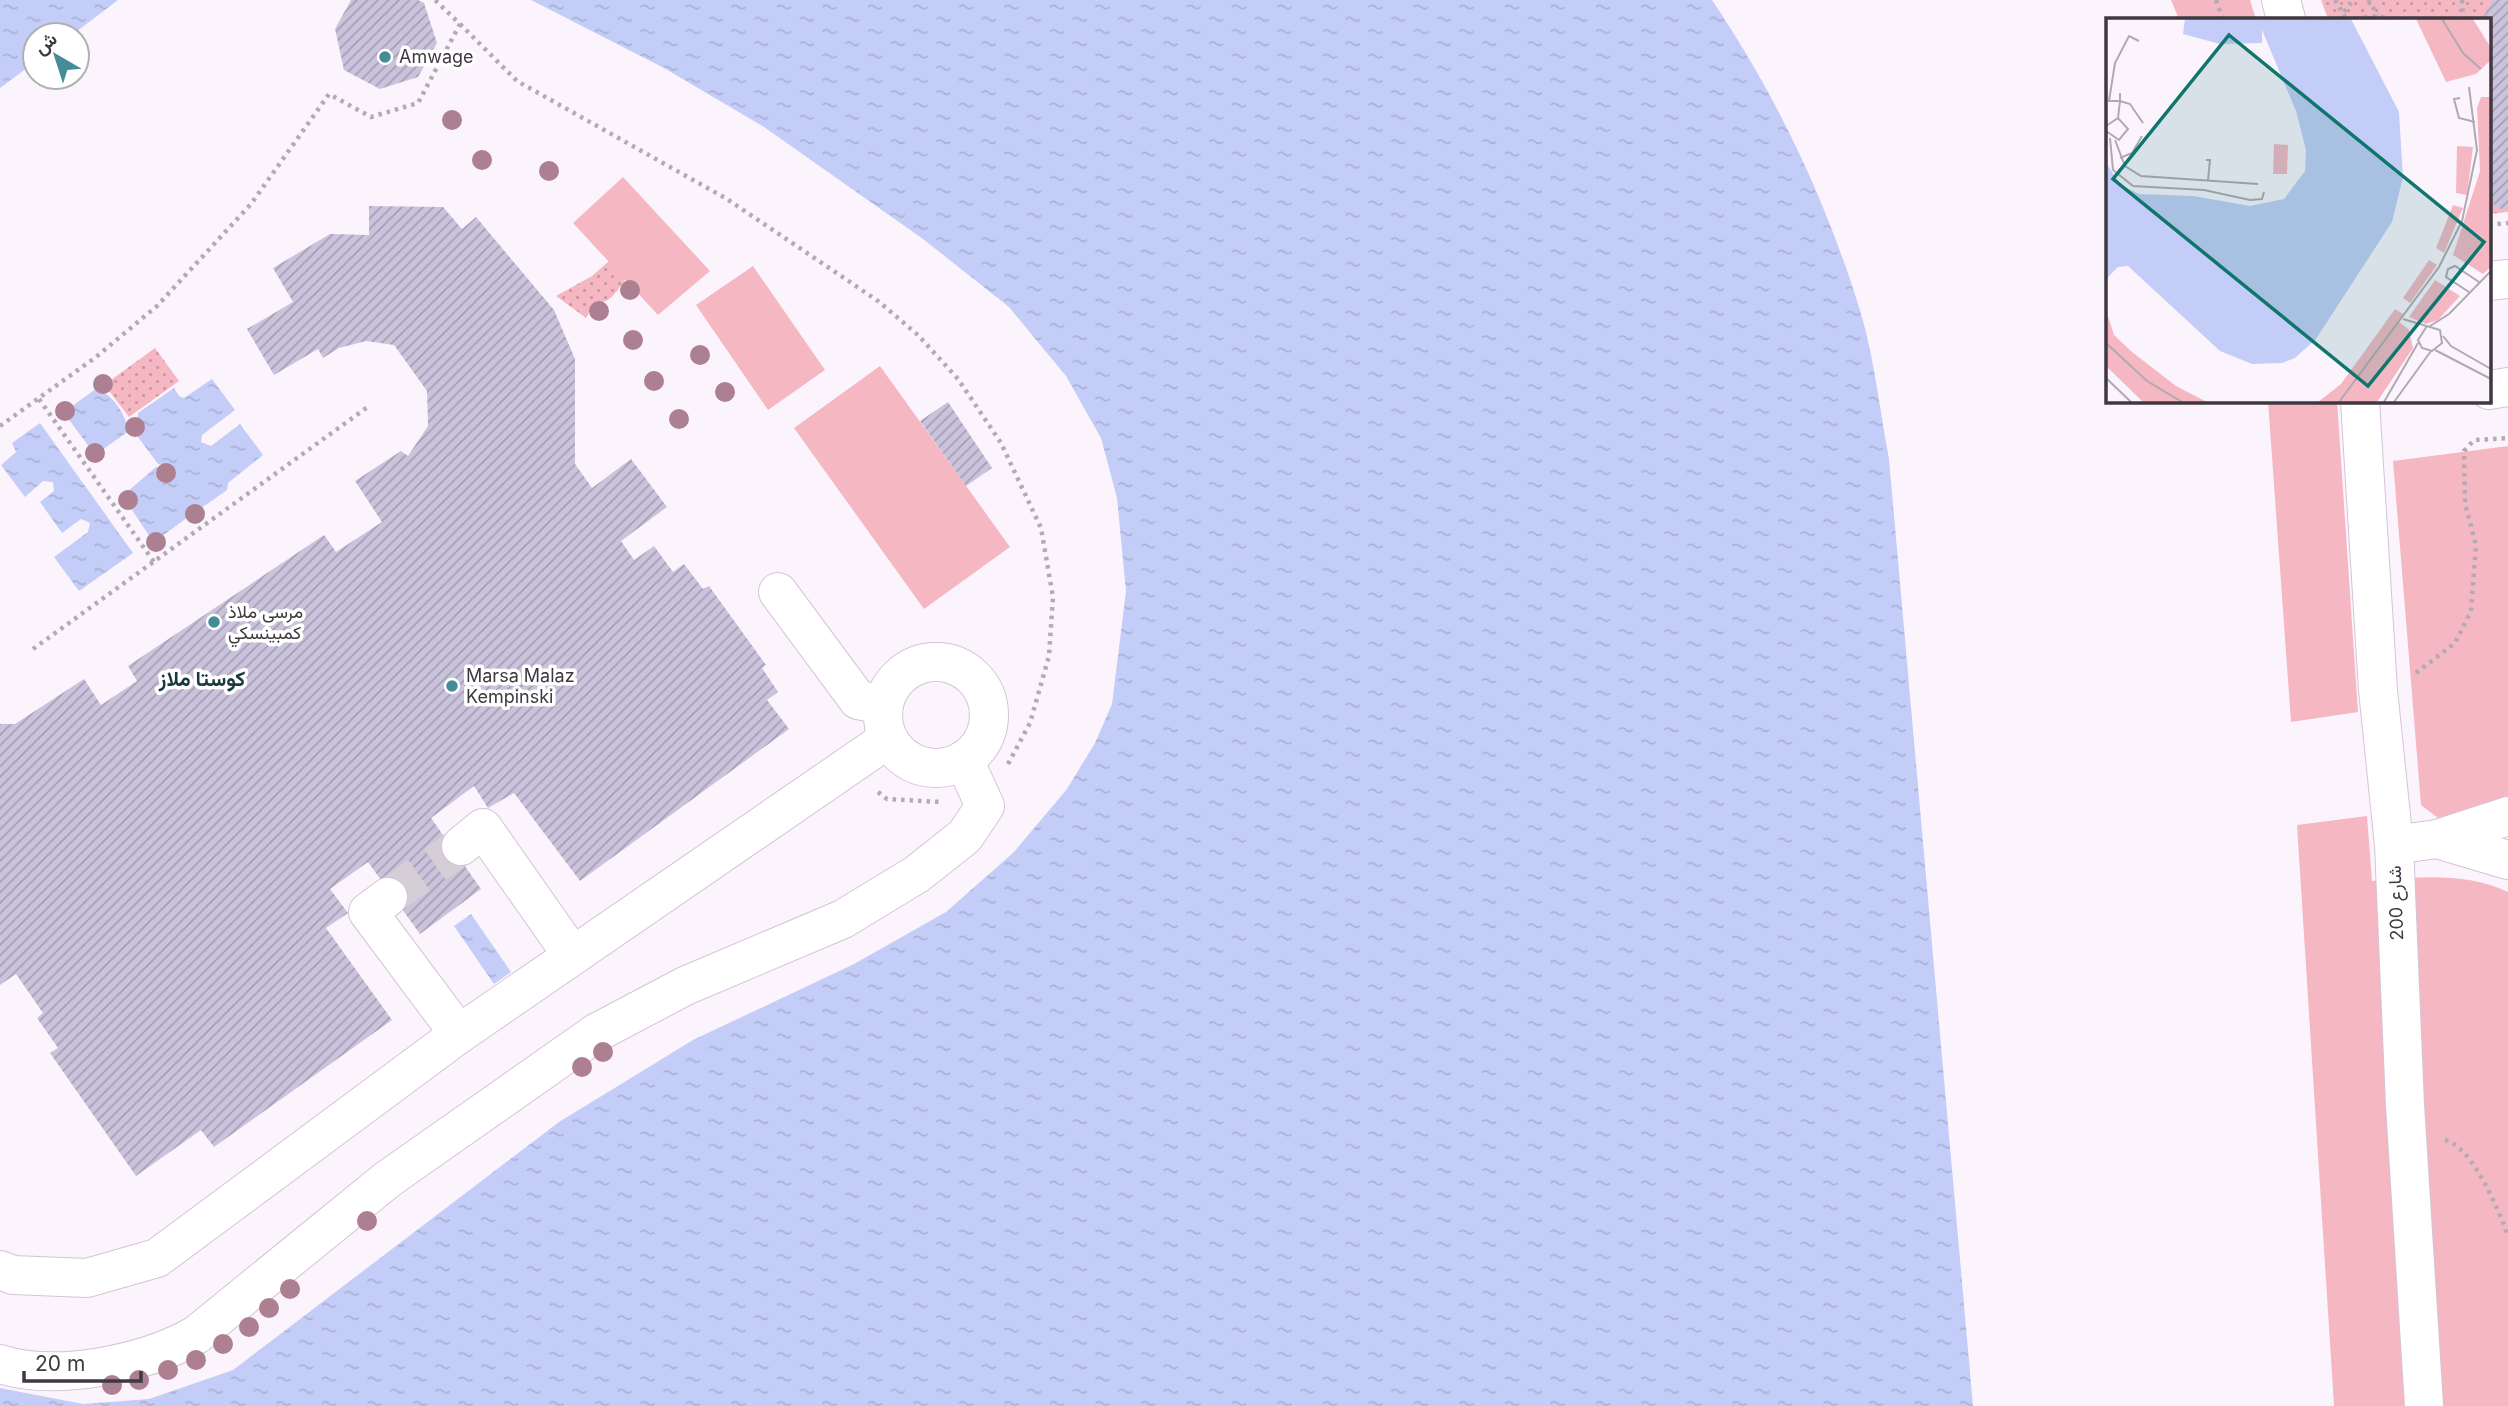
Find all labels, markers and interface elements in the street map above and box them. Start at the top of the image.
inset map [2106,18,2490,402]
north arrow [21,21,91,91]
text: ش [30,27,62,59]
place label: Amwage [399,46,474,67]
marker: Amwage [377,49,393,65]
place label: مرسى ملاذ كمبينسكي [228,601,303,648]
marker: مرسى ملاذ كمبينسكي [206,614,222,630]
place label: Marsa Malaz Kempinski [466,665,575,707]
district label: كوستا ملاز [158,666,245,692]
marker: Marsa Malaz Kempinski [444,678,460,694]
street label: شارع 200 [2384,865,2409,941]
scale bar [24,1340,142,1384]
text: 20 m [35,1351,85,1376]

